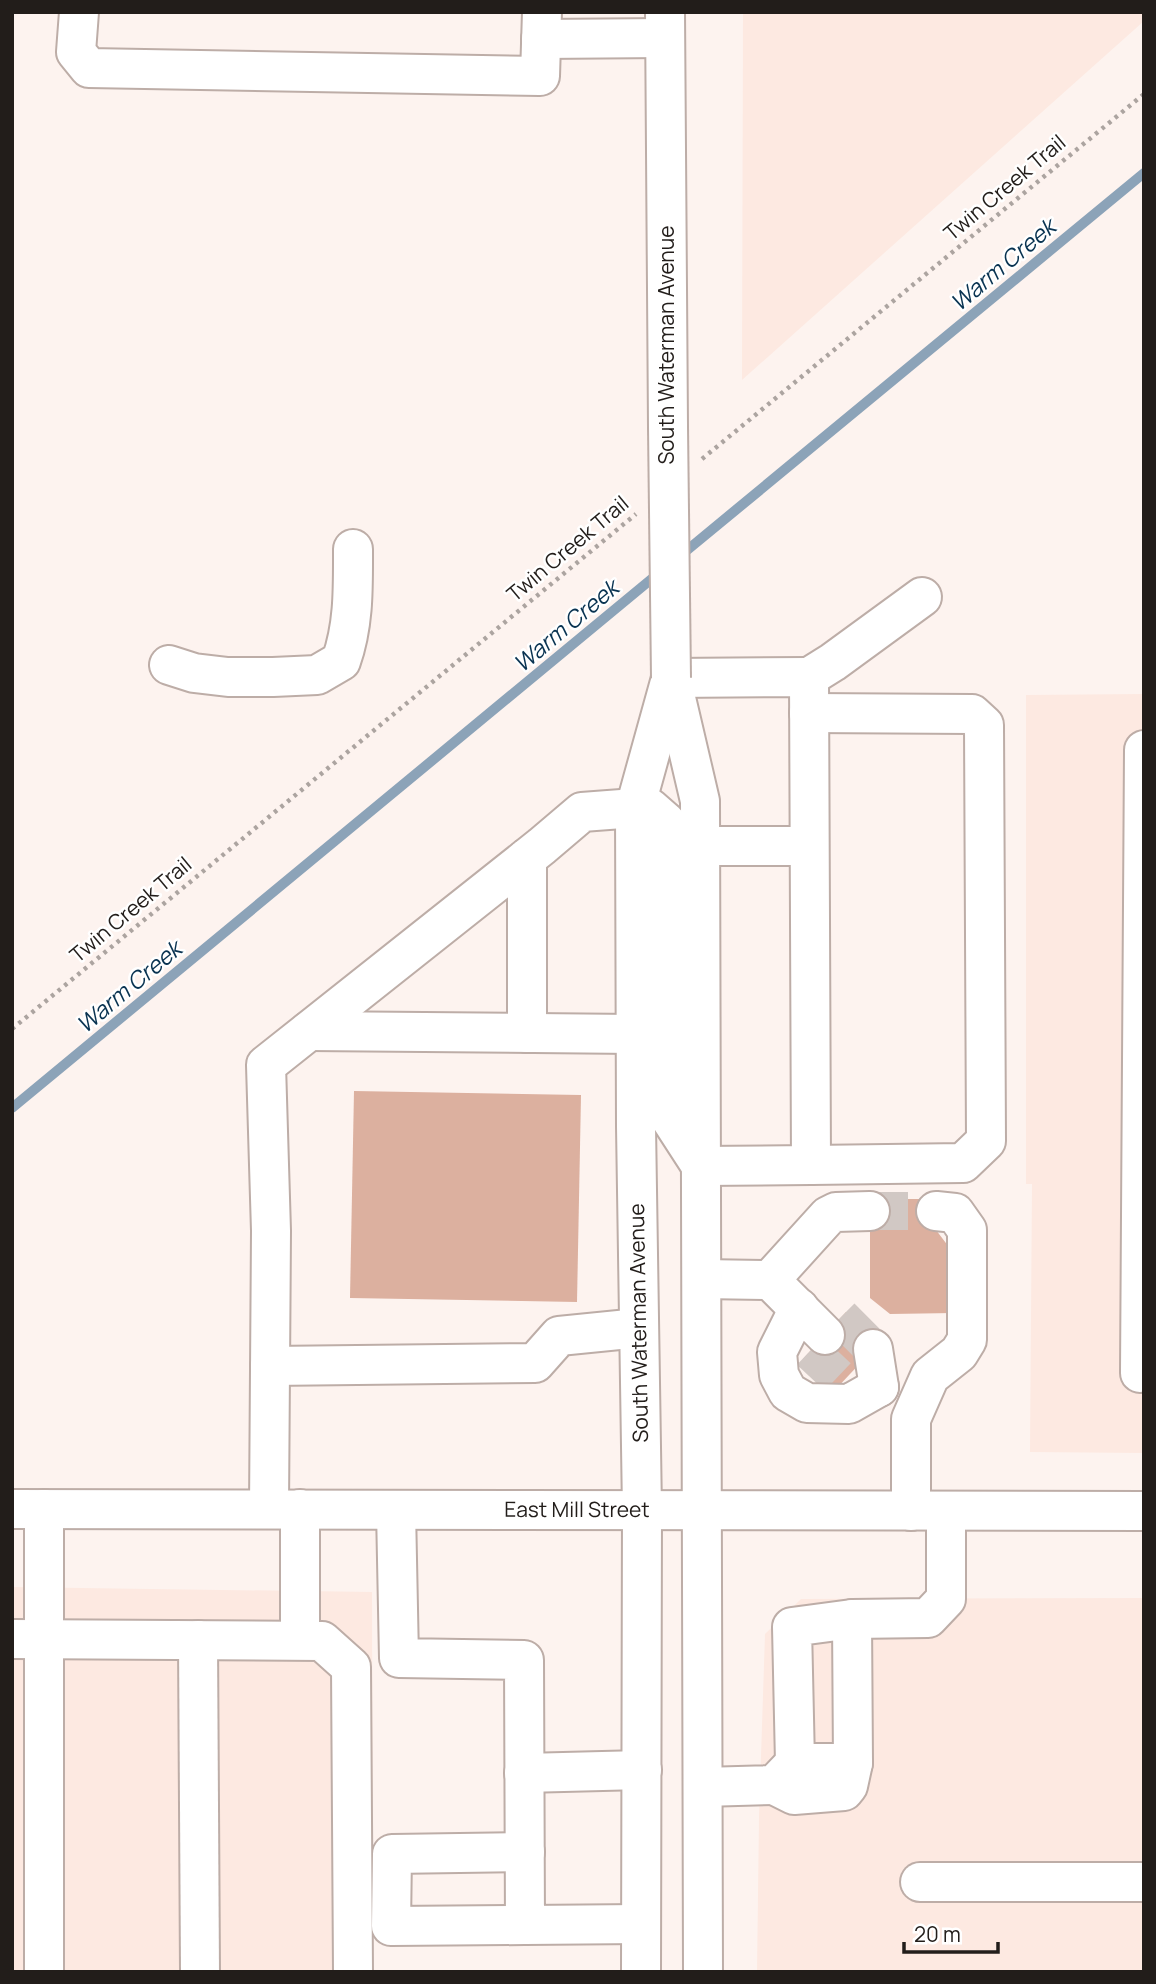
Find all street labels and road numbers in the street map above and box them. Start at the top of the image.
street label: Twin Creek Trail [938,128,1071,246]
street label: South Waterman Avenue [652,225,680,465]
street label: Twin Creek Trail [501,489,634,607]
street label: Twin Creek Trail [64,850,197,968]
street label: South Waterman Avenue [622,1203,654,1443]
street label: East Mill Street [504,1495,650,1523]

